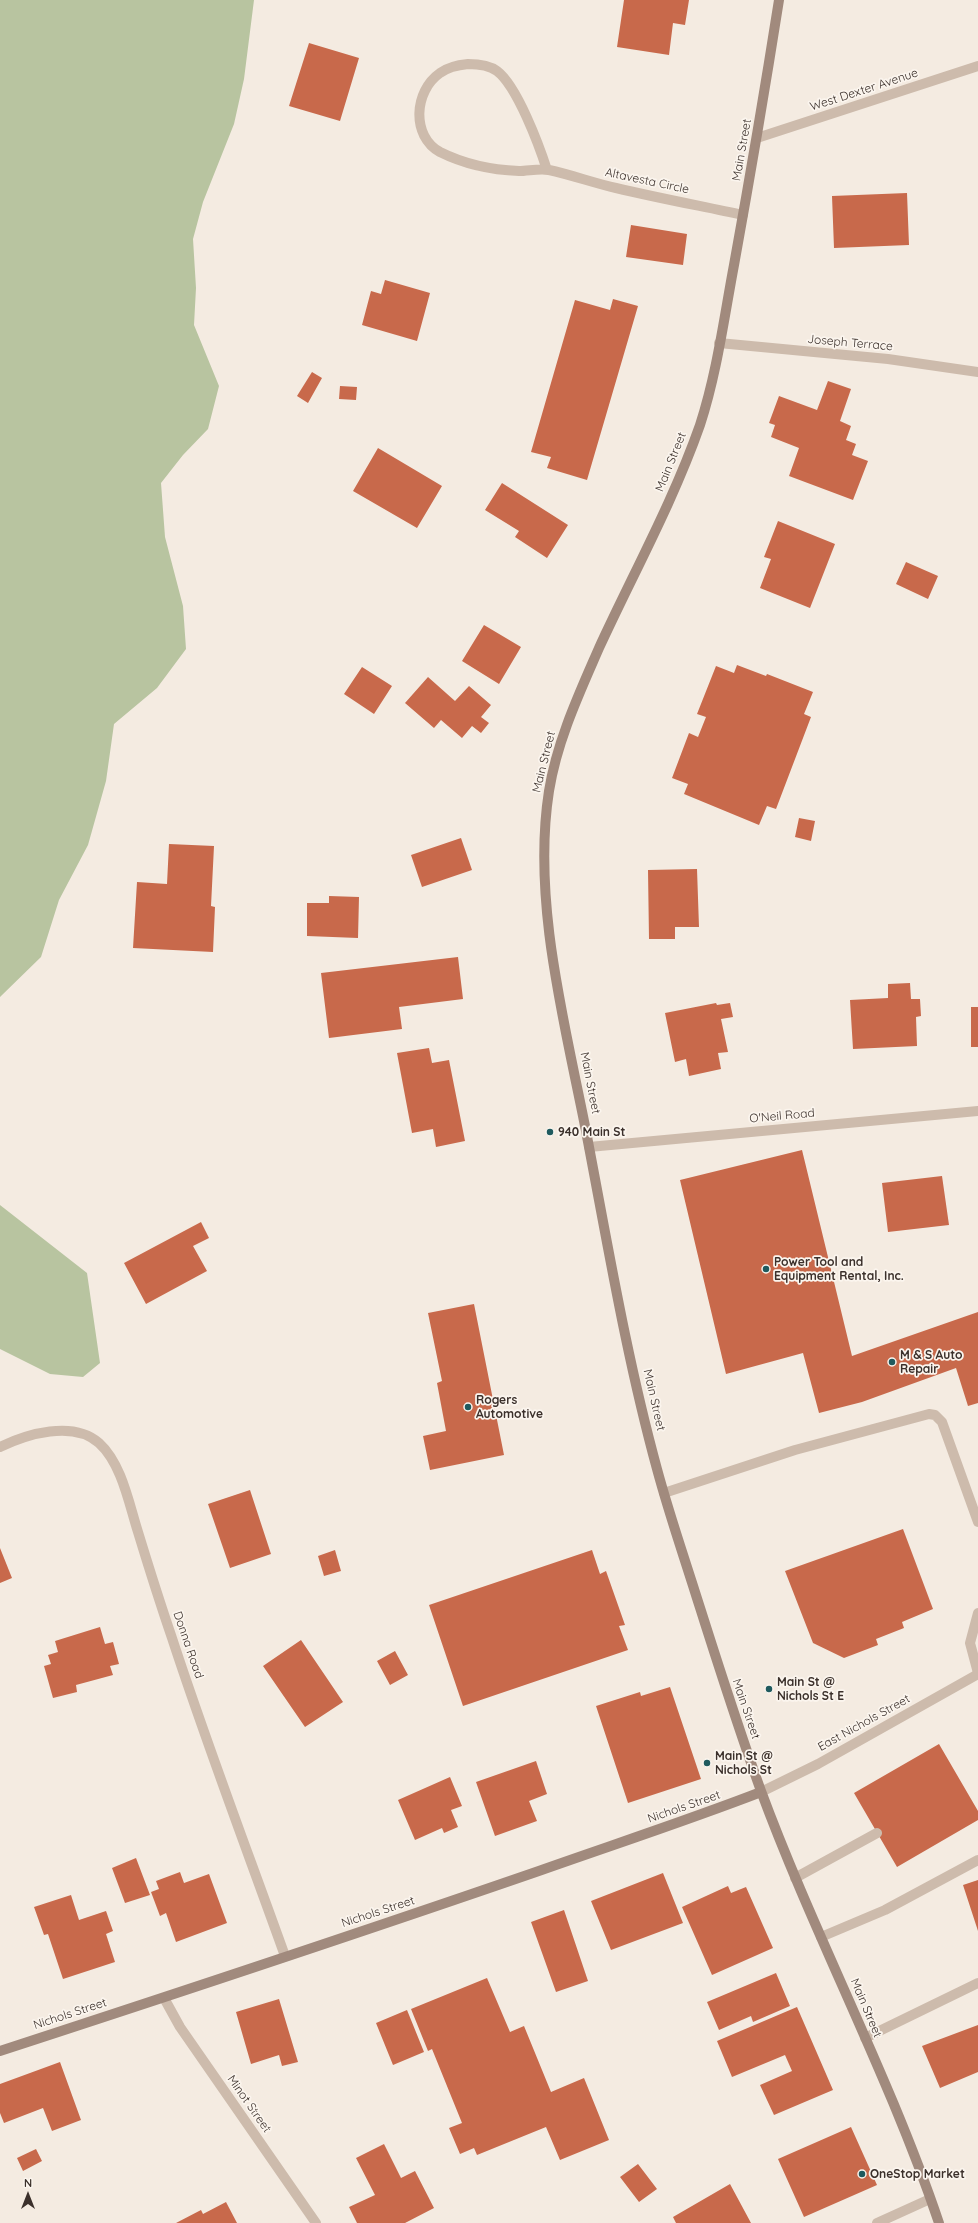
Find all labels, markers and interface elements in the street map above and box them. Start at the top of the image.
street label: West Dexter Avenue [808,66,920,114]
street label: Main Street [729,118,755,182]
street label: Altavesta Circle [604,165,690,197]
street label: Joseph Terrace [807,332,893,354]
street label: Main Street [653,430,689,494]
street label: Main Street [529,730,559,794]
street label: Main Street [577,1051,603,1115]
street label: O'Neil Road [749,1106,815,1126]
place label: 940 Main St [558,1125,625,1139]
marker: 940 Main St [545,1127,555,1137]
place label: Power Tool and Equipment Rental, Inc. [774,1255,904,1283]
marker: Power Tool and Equipment Rental, Inc. [761,1264,771,1274]
place label: M & S Auto Repair [900,1348,963,1376]
marker: M & S Auto Repair [887,1357,897,1367]
street label: Main Street [640,1368,668,1432]
place label: Rogers Automotive [476,1393,543,1421]
marker: Rogers Automotive [463,1402,473,1412]
street label: Donna Road [170,1609,206,1681]
place label: Main St @ Nichols St E [777,1675,844,1703]
street label: Main Street [729,1677,763,1741]
marker: Main St @ Nichols St E [764,1684,774,1694]
street label: East Nichols Street [815,1692,913,1754]
place label: Main St @ Nichols St [715,1749,773,1777]
marker: Main St @ Nichols St [702,1758,712,1768]
street label: Nichols Street [646,1788,722,1826]
street label: Nichols Street [340,1893,416,1931]
street label: Main Street [847,1976,885,2040]
street label: Nichols Street [32,1995,108,2033]
street label: Minot Street [224,2073,274,2135]
place label: OneStop Market [870,2167,965,2181]
marker: OneStop Market [857,2169,867,2179]
north arrow [8,2175,48,2215]
text: N [24,2176,32,2190]

